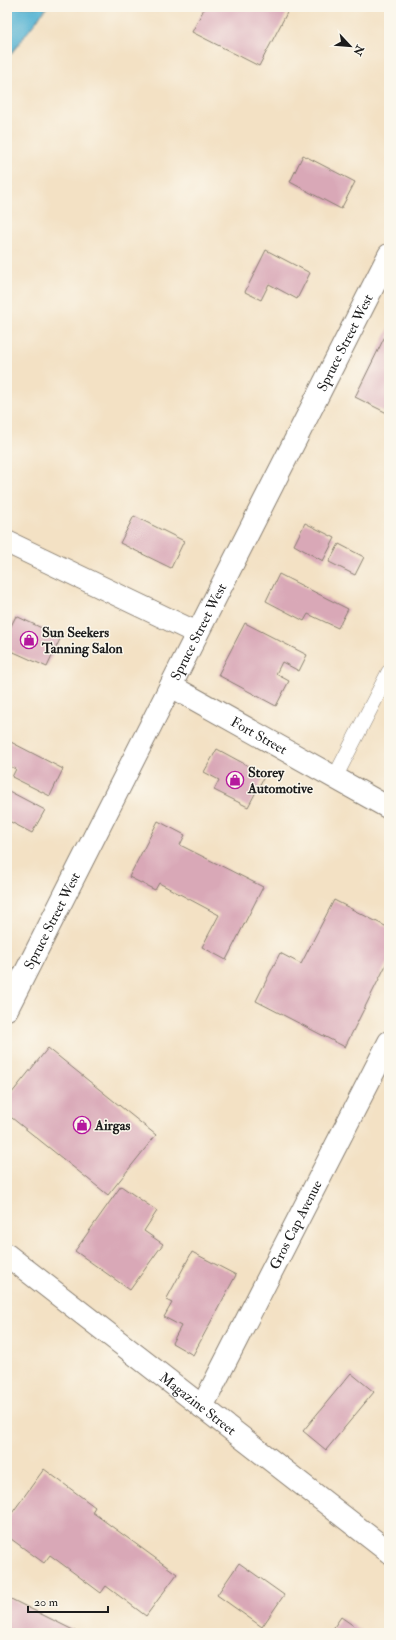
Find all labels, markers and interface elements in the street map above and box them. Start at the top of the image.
north arrow [330,26,370,66]
text: N [350,42,367,58]
street label: Spruce Street West [313,291,377,394]
street label: Spruce Street West [166,580,230,683]
place label: Sun Seekers Tanning Salon [41,624,124,658]
shop icon: Sun Seekers Tanning Salon [19,630,39,650]
street label: Fort Street [228,713,291,758]
place label: Storey Automotive [247,764,313,797]
shop icon: Storey Automotive [225,770,245,790]
street label: Spruce Street West [20,869,84,972]
shop icon: Airgas [72,1115,92,1135]
place label: Airgas [94,1117,130,1135]
street label: Gros Cap Avenue [266,1177,325,1272]
street label: Magazine Street [156,1369,240,1439]
scale bar [28,1588,108,1614]
text: 20 m [34,1595,59,1610]

